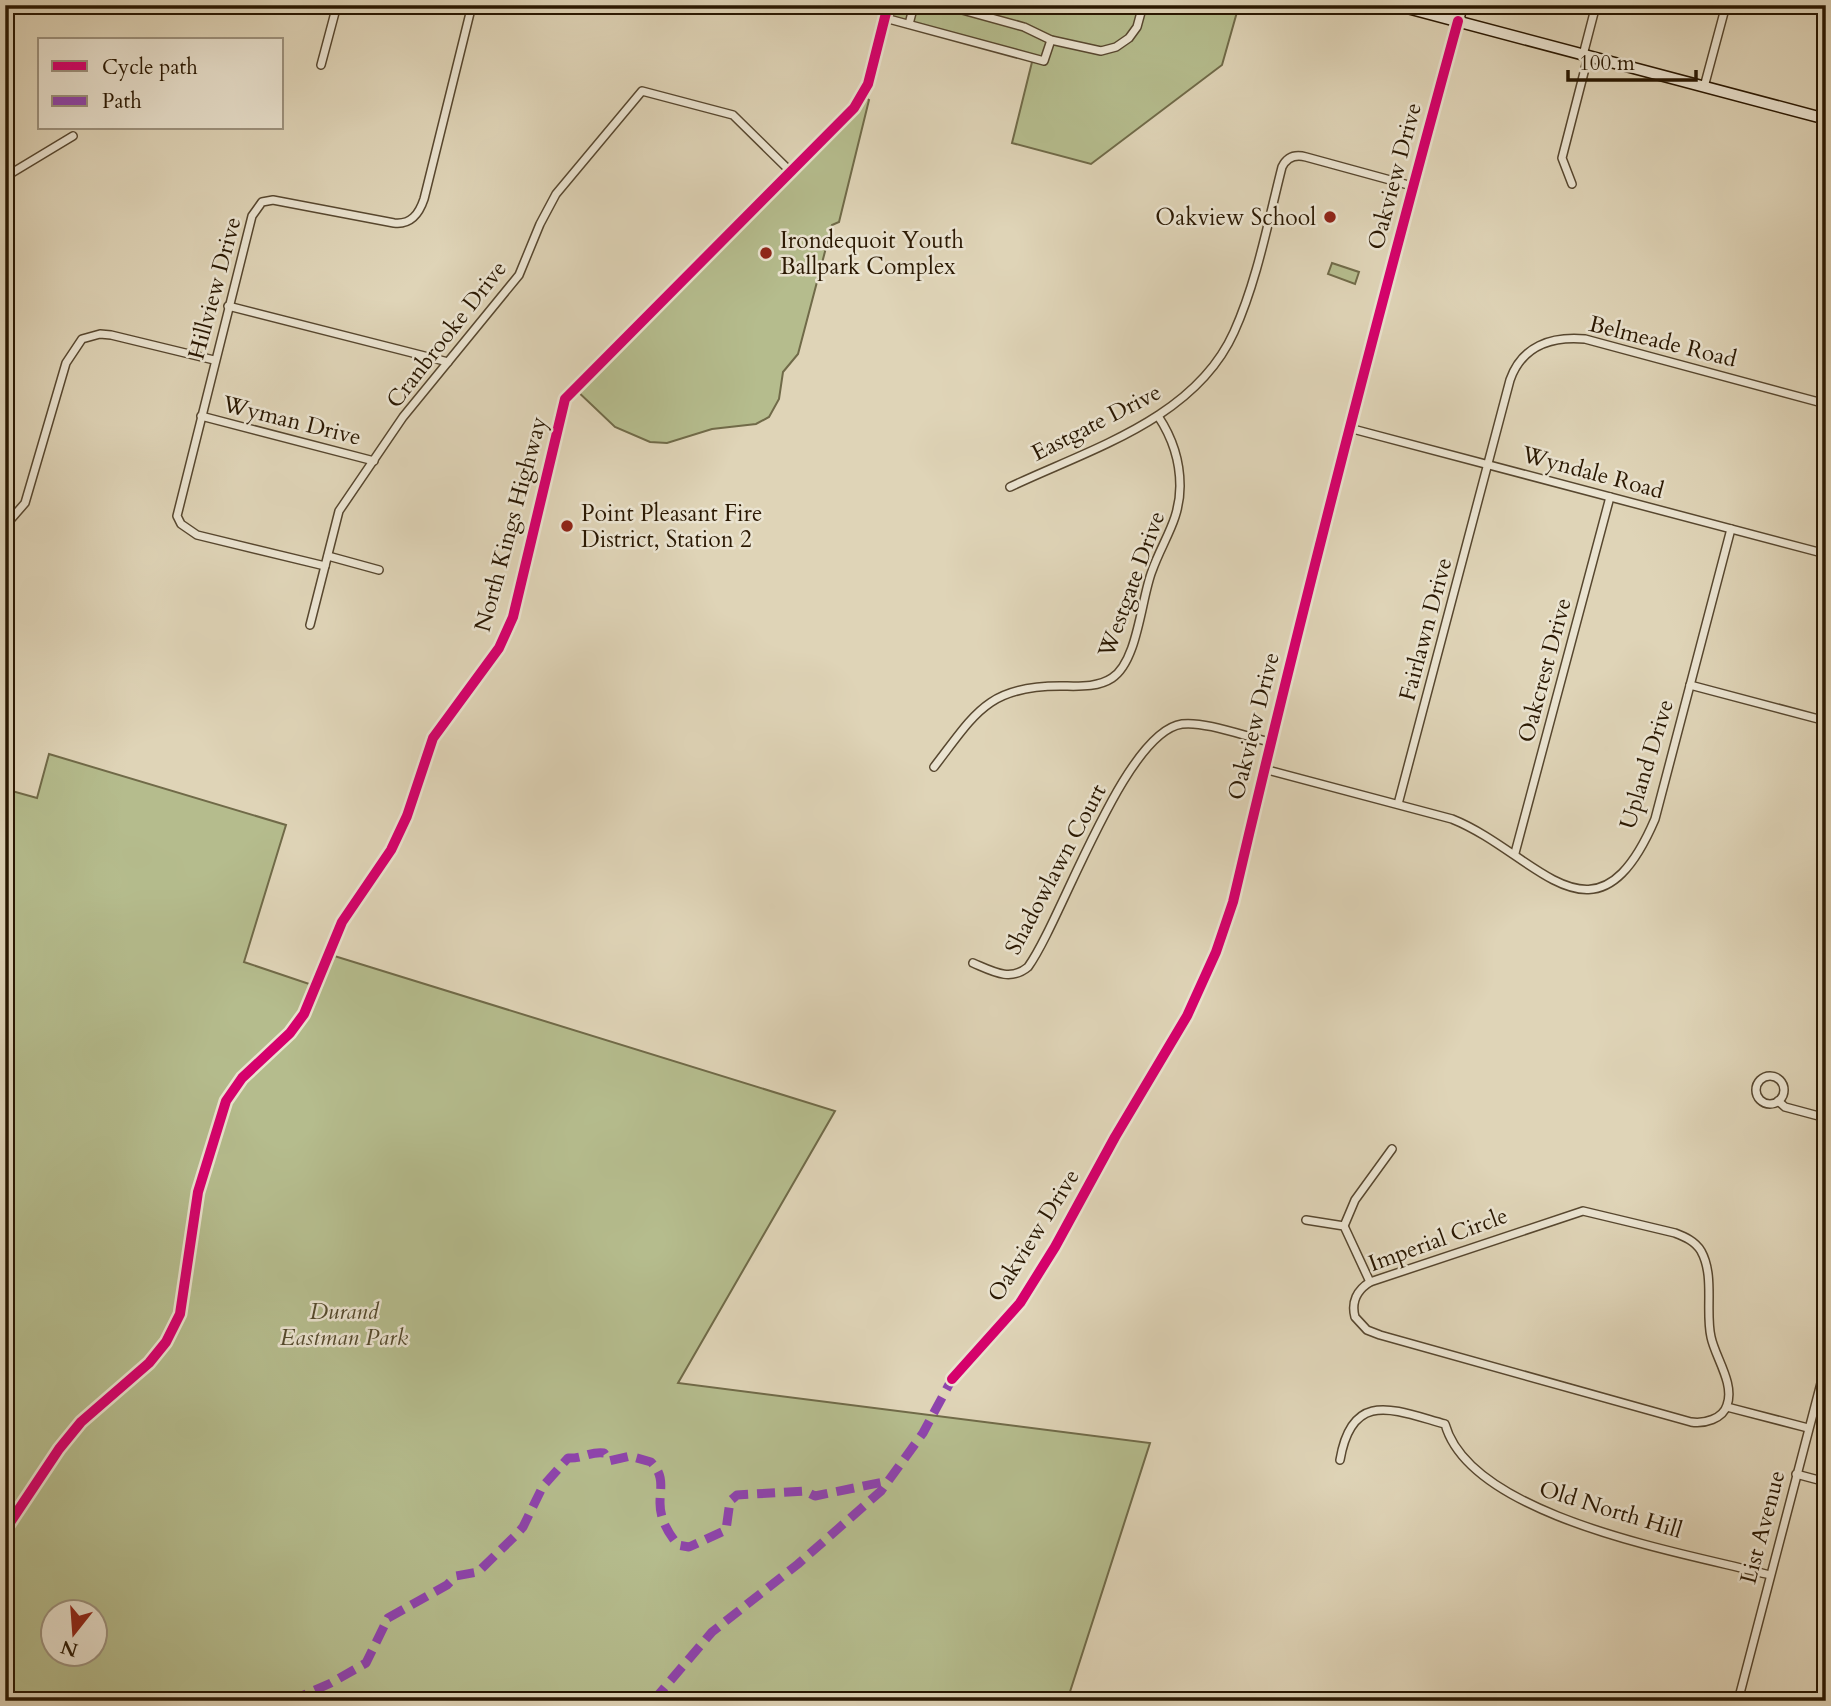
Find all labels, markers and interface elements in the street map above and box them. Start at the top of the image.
legend [38,38,284,130]
scale bar [1568,38,1696,82]
text: 100 m [1579,49,1635,78]
text: Cycle path [102,53,198,82]
text: Path [102,87,142,116]
street label: Oakview Drive [1360,99,1429,253]
place label: Oakview School [1155,202,1316,233]
marker: Oakview School [1322,209,1338,225]
street label: Hillview Drive [181,214,248,363]
place label: Irondequoit Youth Ballpark Complex [780,225,964,282]
marker: Irondequoit Youth Ballpark Complex [758,245,774,261]
street label: Cranbrooke Drive [379,254,514,414]
street label: Belmeade Road [1586,308,1741,375]
street label: Eastgate Drive [1026,377,1166,468]
street label: Wyman Drive [218,388,364,453]
street label: North Kings Highway [467,413,554,635]
street label: Wyndale Road [1517,438,1668,507]
place label: Point Pleasant Fire District, Station 2 [581,498,762,555]
street label: Westgate Drive [1090,507,1172,662]
marker: Point Pleasant Fire District, Station 2 [559,518,575,534]
street label: Fairlawn Drive [1391,554,1459,704]
street label: Oakcrest Drive [1510,595,1579,746]
street label: Oakview Drive [1220,649,1287,803]
street label: Upland Drive [1612,696,1681,833]
street label: Shadowlawn Court [997,779,1113,960]
street label: Oakview Drive [980,1163,1087,1307]
street label: Imperial Circle [1364,1200,1512,1279]
park label: Durand Eastman Park [280,1296,409,1353]
street label: List Avenue [1732,1467,1792,1587]
street label: Old North Hill [1536,1473,1686,1546]
north arrow [38,1598,108,1668]
text: N [57,1633,81,1663]

